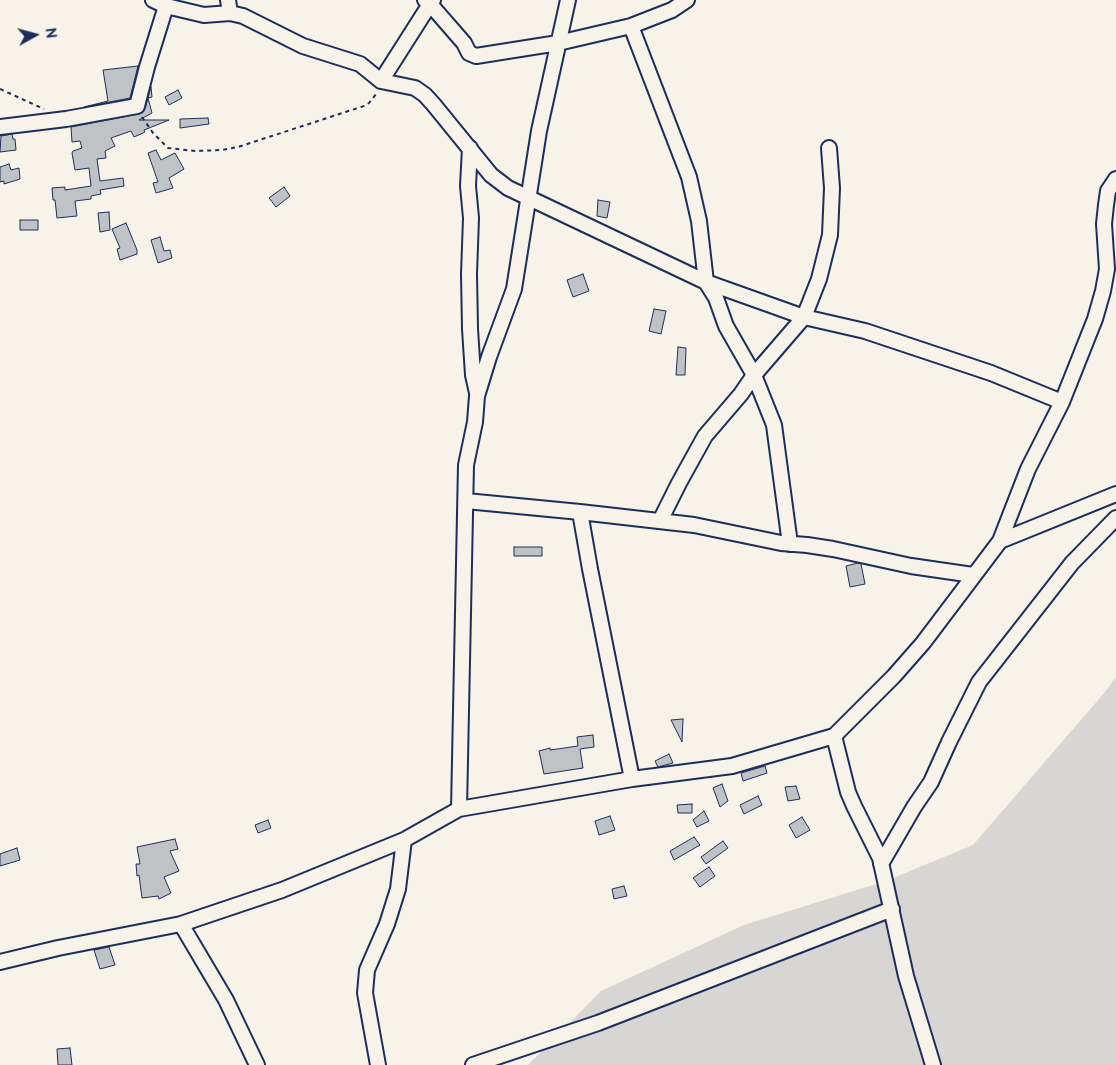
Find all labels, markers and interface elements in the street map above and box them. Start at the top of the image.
north arrow [10,10,60,60]
text: N [41,27,59,39]

